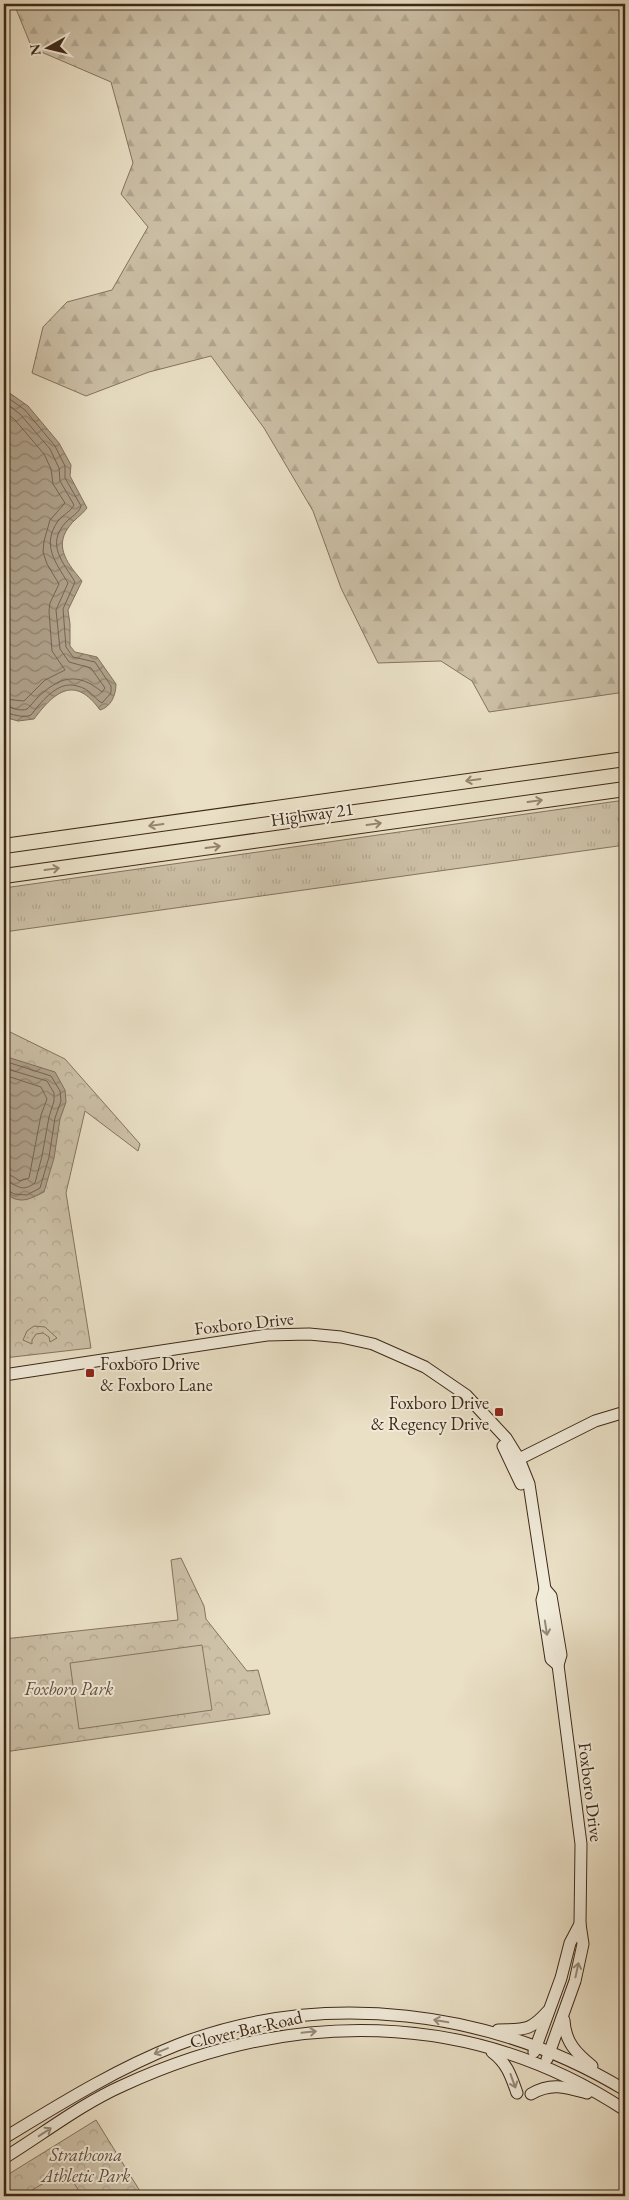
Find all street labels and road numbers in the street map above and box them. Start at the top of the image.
street label: Highway 21 [269,797,355,831]
street label: Foxboro Drive [193,1306,295,1340]
street label: Foxboro Drive [574,1741,608,1843]
street label: Clover Bar Road [187,2005,305,2053]

